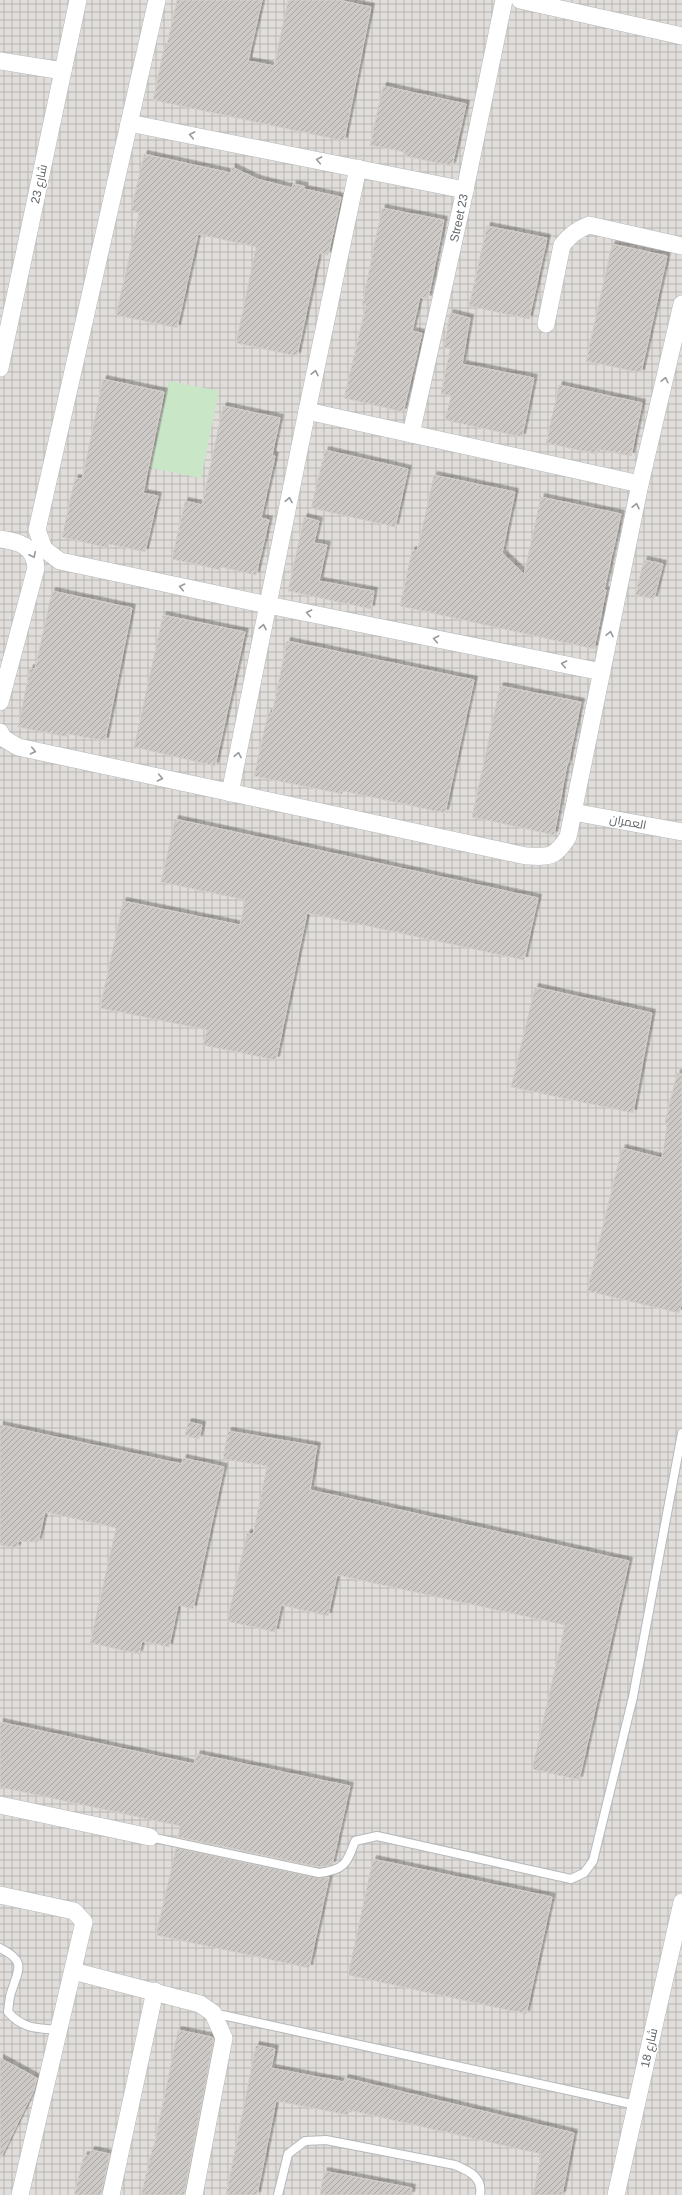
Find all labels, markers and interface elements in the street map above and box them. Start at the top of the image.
one-way arrow [189,132,195,140]
one-way arrow [316,157,323,165]
street label: شارع 23 [28,163,51,205]
street label: Street 23 [447,192,471,243]
one-way arrow [310,369,318,376]
one-way arrow [660,377,668,383]
one-way arrow [284,497,292,503]
one-way arrow [631,503,639,510]
one-way arrow [28,551,36,559]
one-way arrow [178,583,185,591]
one-way arrow [306,610,312,618]
one-way arrow [258,624,267,631]
one-way arrow [605,631,613,637]
one-way arrow [433,635,439,643]
one-way arrow [561,661,567,669]
one-way arrow [29,746,36,754]
one-way arrow [233,752,242,758]
one-way arrow [156,773,163,781]
street label: العمران [608,812,648,832]
street label: شارع 18 [638,2027,661,2069]

